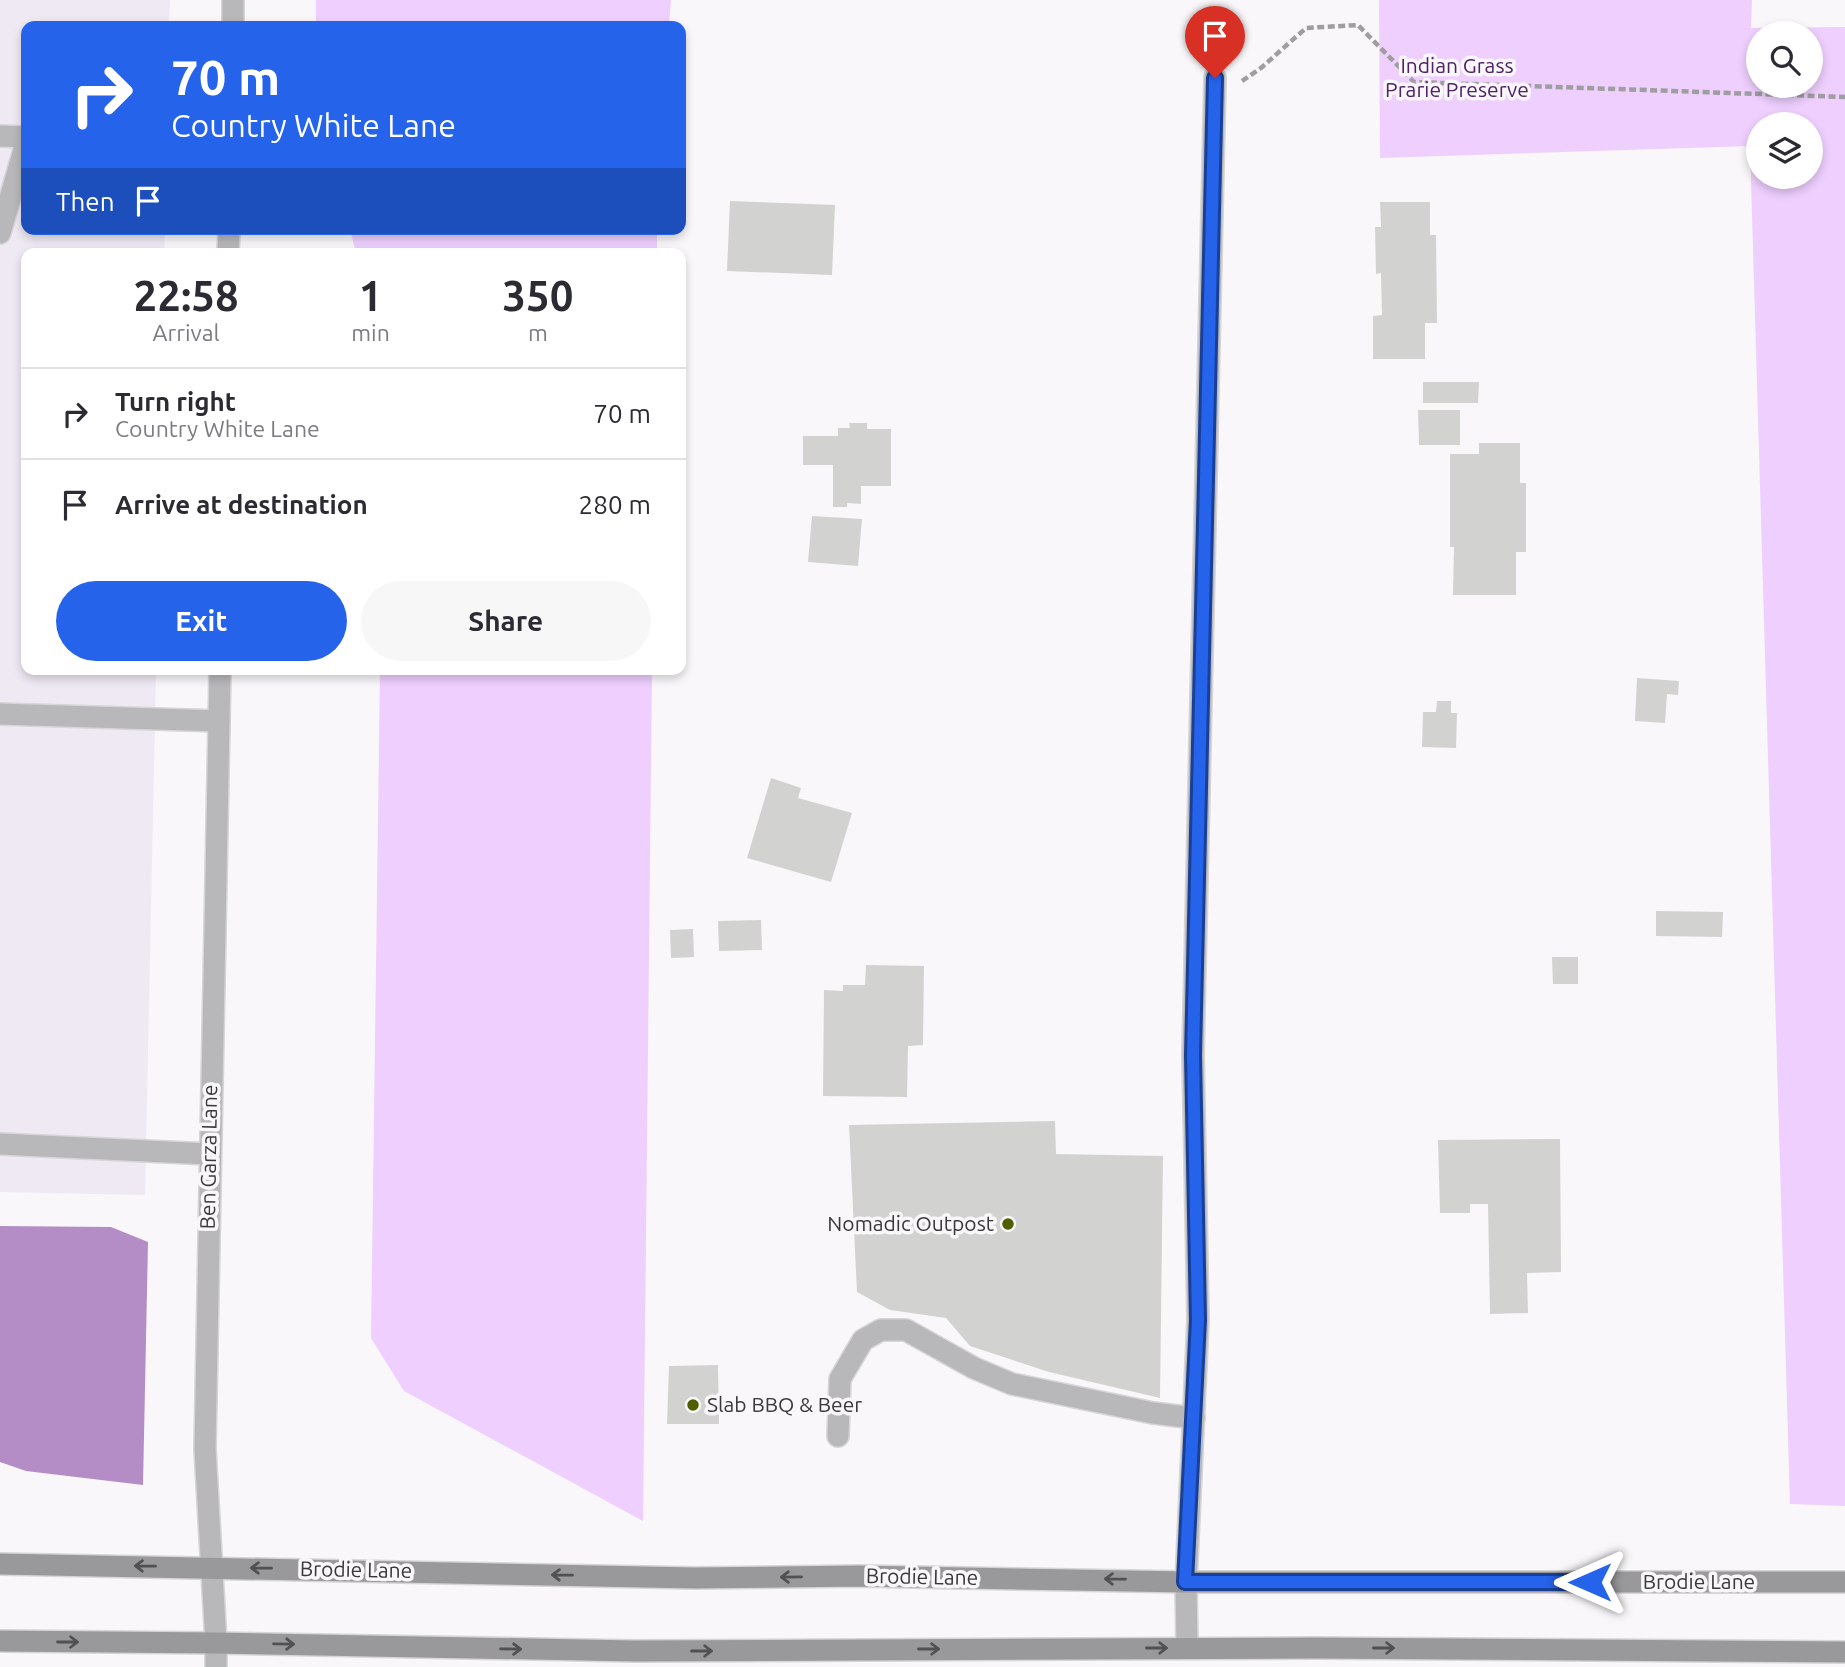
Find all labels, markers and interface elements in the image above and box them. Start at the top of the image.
pin [1185,6,1245,78]
icon: arrive [1196,17,1234,55]
map controls [1746,21,1823,189]
button: search [1746,21,1823,98]
icon: right [56,49,147,140]
text: 70 m [171,49,280,104]
park label: Indian Grass Prarie Preserve [1385,53,1529,101]
text: Country White Lane [171,107,456,143]
button: layers [1746,112,1823,189]
icon: arrive [129,182,167,220]
text: Then [56,187,115,216]
text: 22:58 [134,272,239,319]
text: 1 [359,272,382,319]
text: 350 [502,272,573,319]
text: Arrival [153,320,220,345]
text: min [351,320,390,345]
text: m [528,320,548,345]
text: Turn right [115,387,236,416]
icon: right [56,395,94,433]
text: 70 m [593,399,651,428]
text: Country White Lane [115,416,320,441]
icon: arrive [56,486,94,524]
text: Arrive at destination [115,490,368,519]
text: 280 m [579,490,651,519]
button: Exit [56,581,347,661]
button: Share [361,581,651,661]
street label: Ben Garza Lane [195,1084,221,1230]
place label: Nomadic Outpost [827,1211,994,1235]
marker: Nomadic Outpost [1000,1216,1016,1232]
place label: Slab BBQ & Beer [707,1392,862,1416]
marker: Slab BBQ & Beer [685,1397,701,1413]
position arrow [1553,1545,1627,1619]
street label: Brodie Lane [300,1556,412,1582]
one-way arrow [134,1559,157,1573]
one-way arrow [250,1561,273,1575]
street label: Brodie Lane [866,1563,978,1589]
one-way arrow [551,1569,574,1582]
street label: Brodie Lane [1643,1569,1755,1593]
one-way arrow [780,1570,803,1584]
one-way arrow [1104,1573,1127,1586]
one-way arrow [56,1635,79,1649]
one-way arrow [272,1637,295,1651]
one-way arrow [1145,1641,1168,1655]
one-way arrow [1373,1641,1396,1655]
one-way arrow [500,1642,523,1655]
one-way arrow [918,1642,941,1656]
one-way arrow [690,1644,713,1658]

